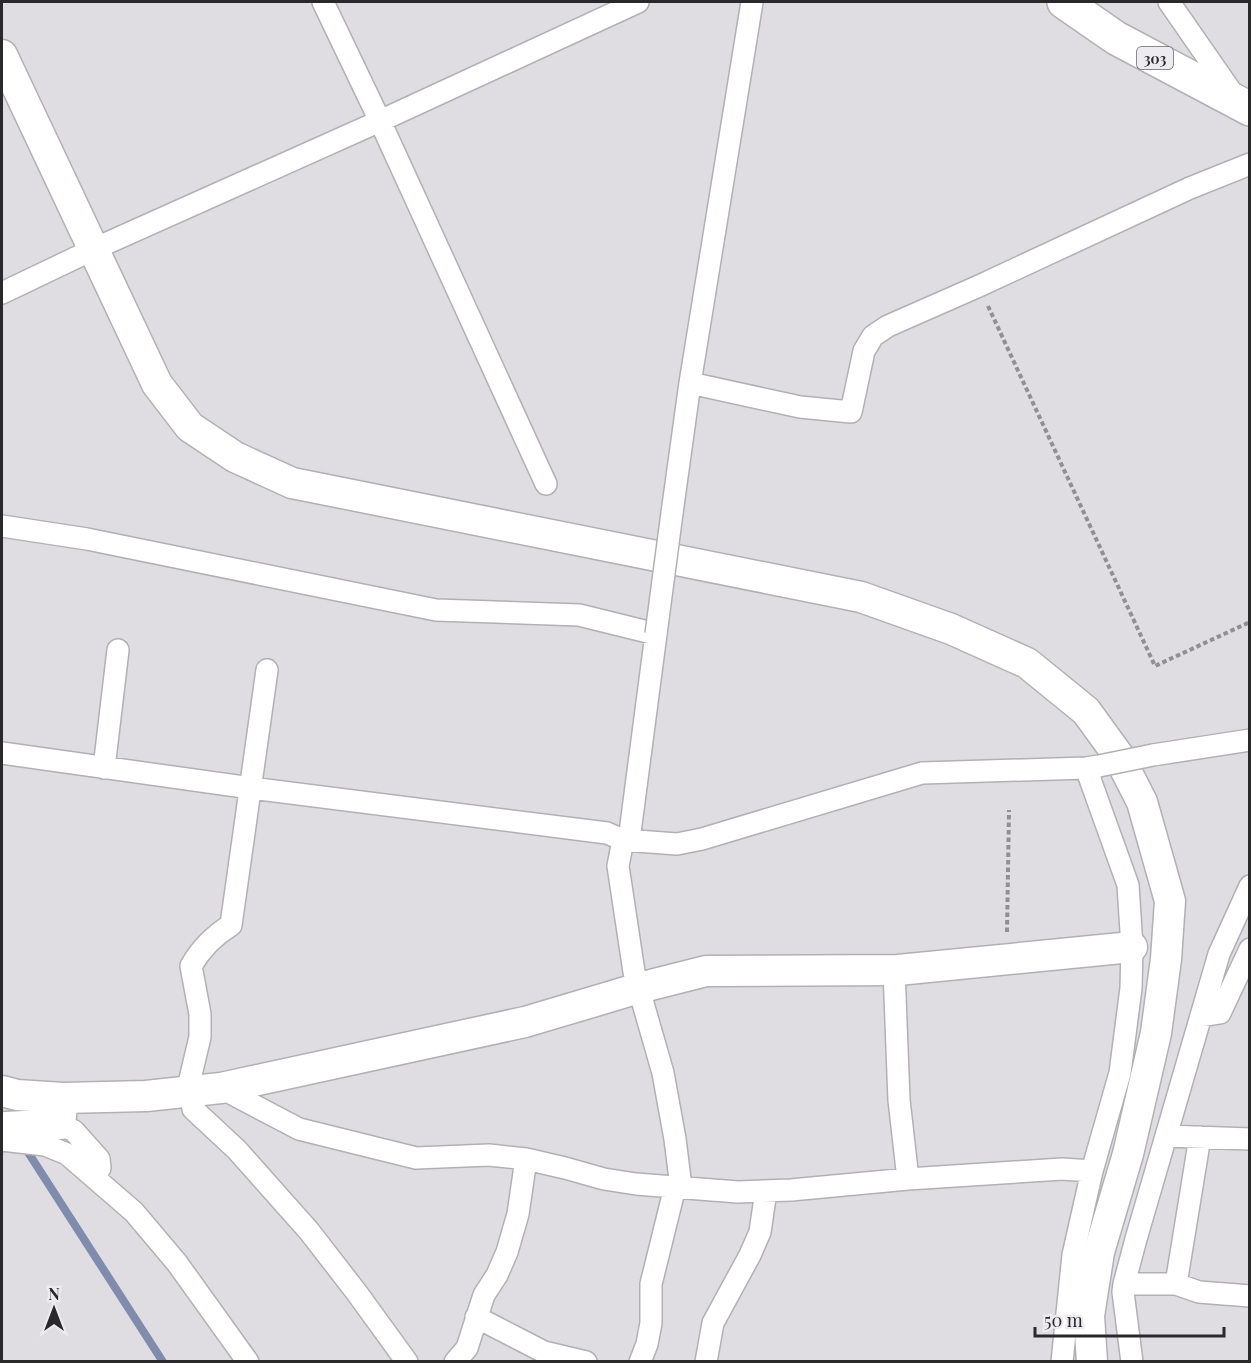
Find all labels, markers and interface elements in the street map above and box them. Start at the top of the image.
road number: 303 [1137,47,1173,69]
north arrow [24,1279,84,1339]
text: N [48,1283,60,1304]
scale bar [1035,1300,1224,1338]
text: 50 m [1044,1308,1083,1332]

